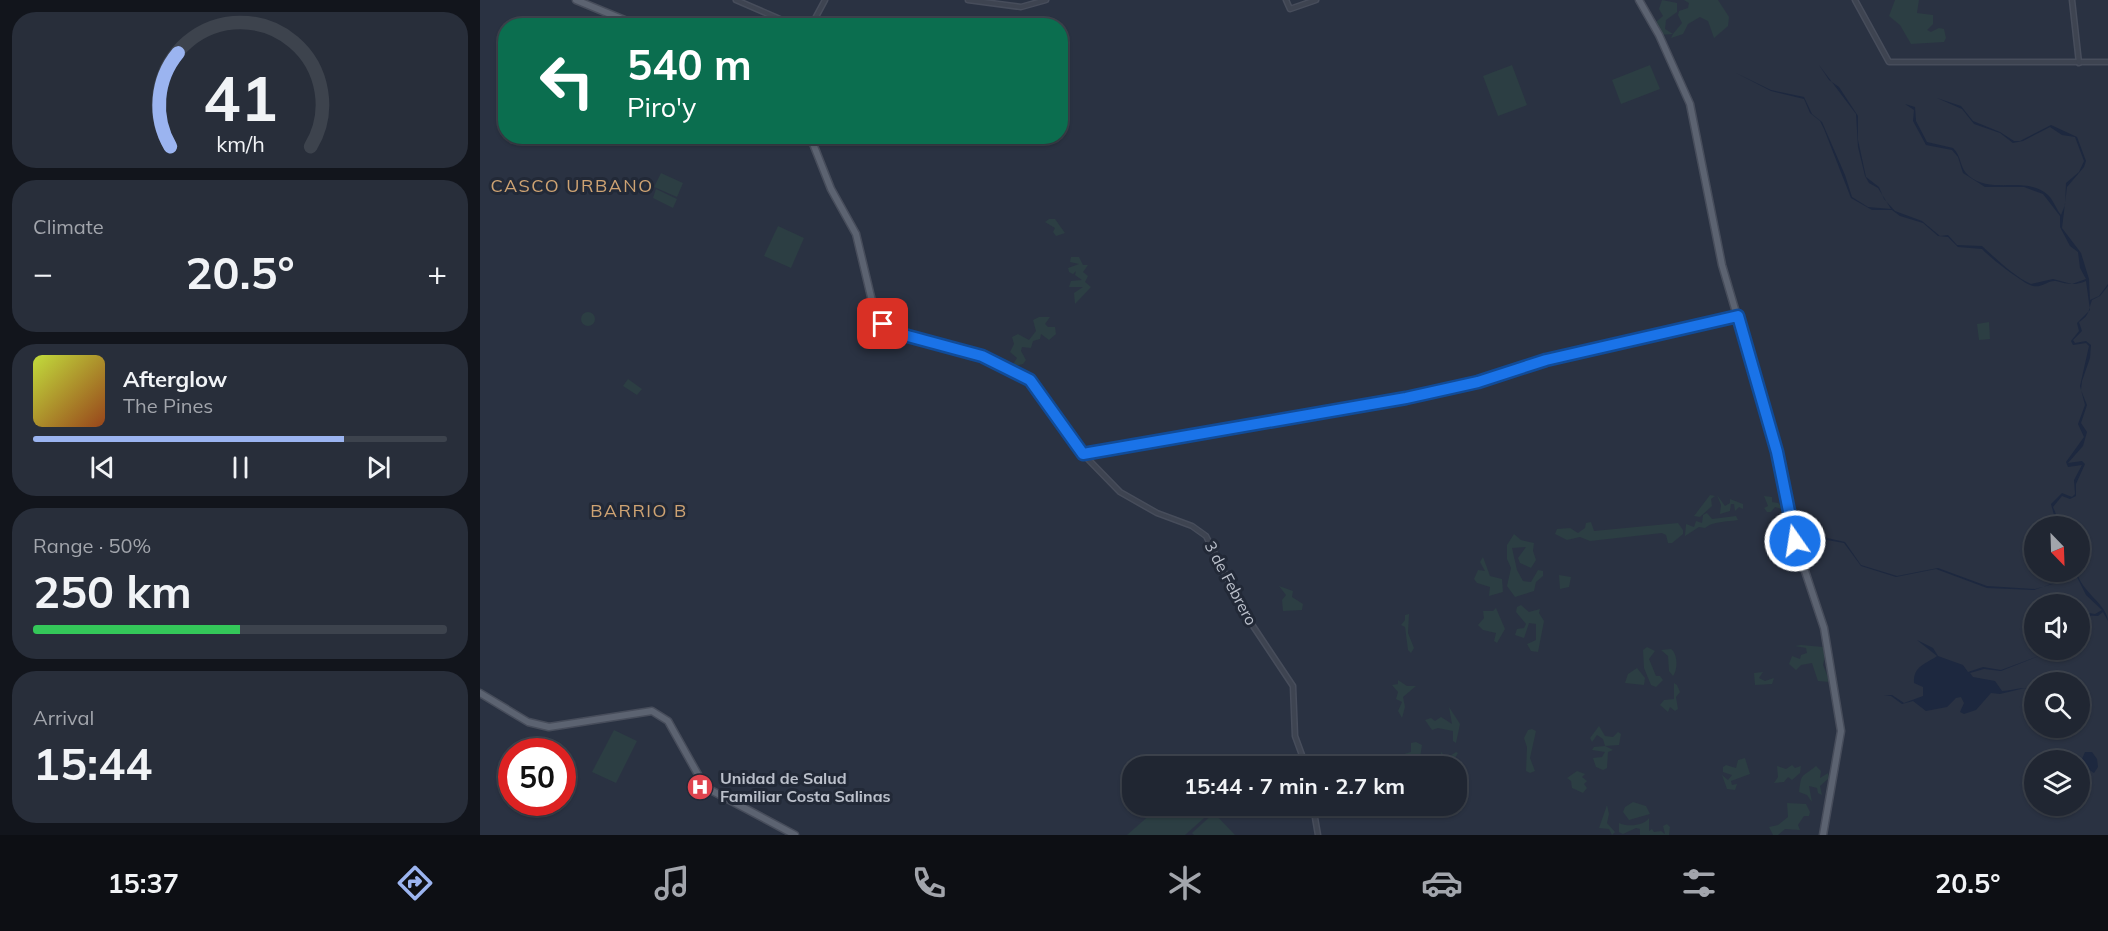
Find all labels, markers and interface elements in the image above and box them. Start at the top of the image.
text: 540 m [627,38,752,91]
icon: left [528,42,606,120]
text: 41 [203,58,277,137]
text: Piro'y [627,90,696,124]
text: km/h [216,130,264,157]
district label: CASCO URBANO [490,174,654,197]
text: Climate [33,214,104,239]
text: 20.5° [185,244,295,300]
text: − [33,252,53,293]
text: + [427,252,447,293]
pin [857,298,908,349]
icon: arrive [866,307,899,340]
text: Afterglow [123,365,227,393]
text: The Pines [123,393,213,418]
icon: previous [86,451,119,484]
icon: pause [224,451,257,484]
icon: next [362,451,395,484]
district label: BARRIO B [590,499,688,522]
position arrow [1763,509,1827,573]
north arrow [2024,516,2090,582]
map controls [2024,516,2090,816]
text: Range · 50% [33,533,151,558]
street label: 3 de Febrero [1200,537,1262,629]
text: 250 km [33,563,192,619]
button: sound [2024,594,2090,660]
button: search [2024,672,2090,738]
text: Arrival [33,705,94,730]
text: 15:44 [33,735,152,791]
speed limit sign: 50 [498,738,576,816]
button: layers [2024,750,2090,816]
place label: Unidad de Salud Familiar Costa Salinas [720,768,891,806]
hospital icon: Unidad de Salud Familiar Costa Salinas [685,772,715,802]
text: 15:44 · 7 min · 2.7 km [1184,772,1405,800]
icon: directions [394,862,436,904]
icon: music [651,862,693,904]
icon: phone [908,862,950,904]
icon: climate [1164,862,1206,904]
icon: car [1421,862,1463,904]
icon: filters [1678,862,1720,904]
text: 15:37 [107,866,179,900]
text: 20.5° [1935,866,2000,900]

